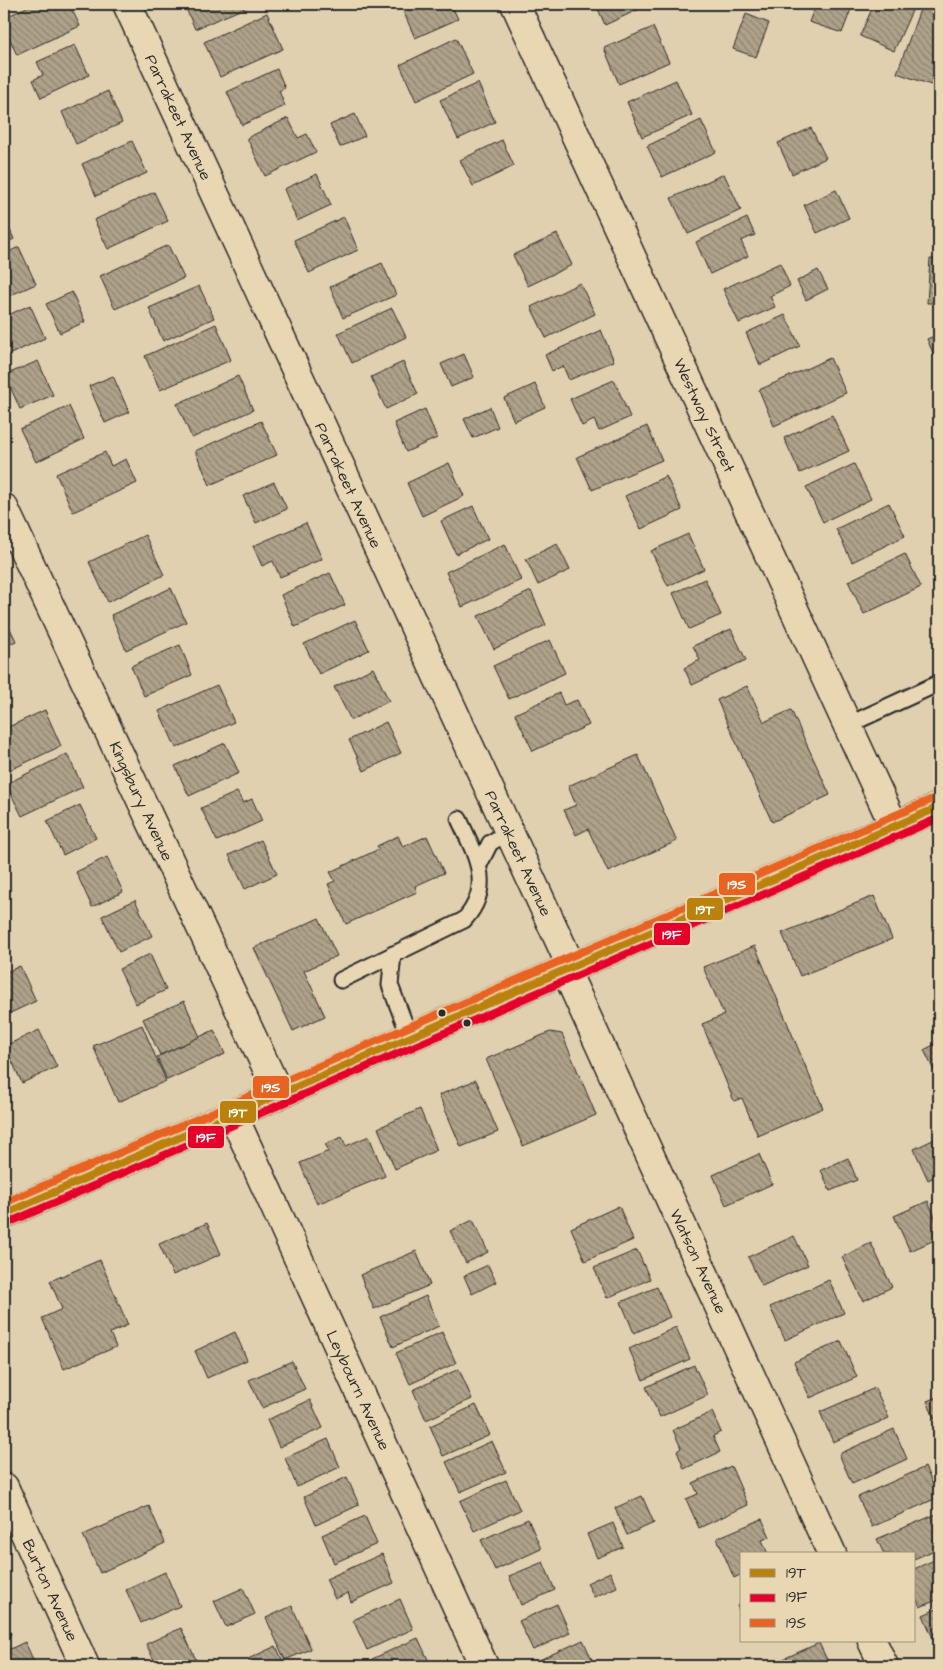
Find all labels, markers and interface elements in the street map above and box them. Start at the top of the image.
street label: Parrakeet Avenue [139,51,217,184]
street label: Westway Street [667,355,740,477]
street label: Parrakeet Avenue [309,419,387,552]
street label: Kingsbury Avenue [103,738,179,865]
street label: Parrakeet Avenue [479,787,557,920]
line badge: 19S [718,872,756,896]
text: 19S [728,875,746,895]
line badge: 19T [686,897,724,921]
text: 19T [696,900,715,920]
line badge: 19F [653,922,691,946]
text: 19F [662,925,682,945]
unlabelled marker [437,1008,447,1018]
unlabelled marker [462,1018,472,1028]
line badge: 19S [252,1075,290,1099]
text: 19S [262,1078,280,1098]
line badge: 19T [219,1100,257,1124]
text: 19T [229,1103,248,1123]
line badge: 19F [187,1125,225,1149]
text: 19F [196,1128,216,1148]
street label: Watson Avenue [664,1206,732,1318]
street label: Leybourn Avenue [320,1327,396,1455]
street label: Burton Avenue [17,1536,83,1645]
legend [740,1552,916,1642]
text: 19T [786,1563,806,1584]
text: 19F [786,1587,807,1608]
text: 19S [786,1613,806,1634]

